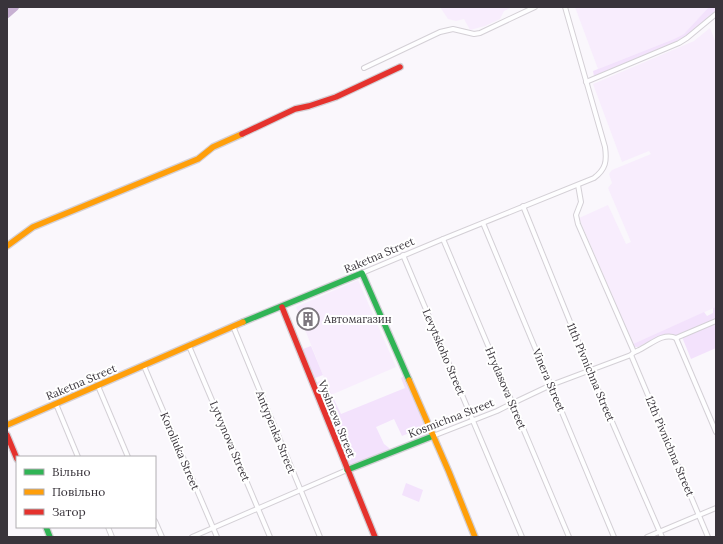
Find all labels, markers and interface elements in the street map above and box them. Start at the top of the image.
street label: Raketna Street [342,234,417,276]
building icon: Автомагазин [295,306,321,332]
street label: Levytskoho Street [420,307,469,398]
place label: Автомагазин [323,312,392,326]
street label: 11th Pivnichna Street [564,321,618,424]
street label: Hrydasova Street [482,345,530,432]
street label: Vinera Street [529,345,569,414]
street label: Raketna Street [44,361,119,403]
street label: Vyshneva Street [315,377,359,460]
street label: Antypenka Street [253,387,299,476]
street label: 12th Pivnichna Street [643,394,698,499]
street label: Kosmichna Street [406,395,497,441]
street label: Lytvynova Street [207,399,254,484]
street label: Koroliuka Street [157,410,203,493]
legend [16,456,156,528]
text: Вільно [52,464,91,479]
text: Повільно [52,484,105,499]
text: Затор [52,504,86,519]

